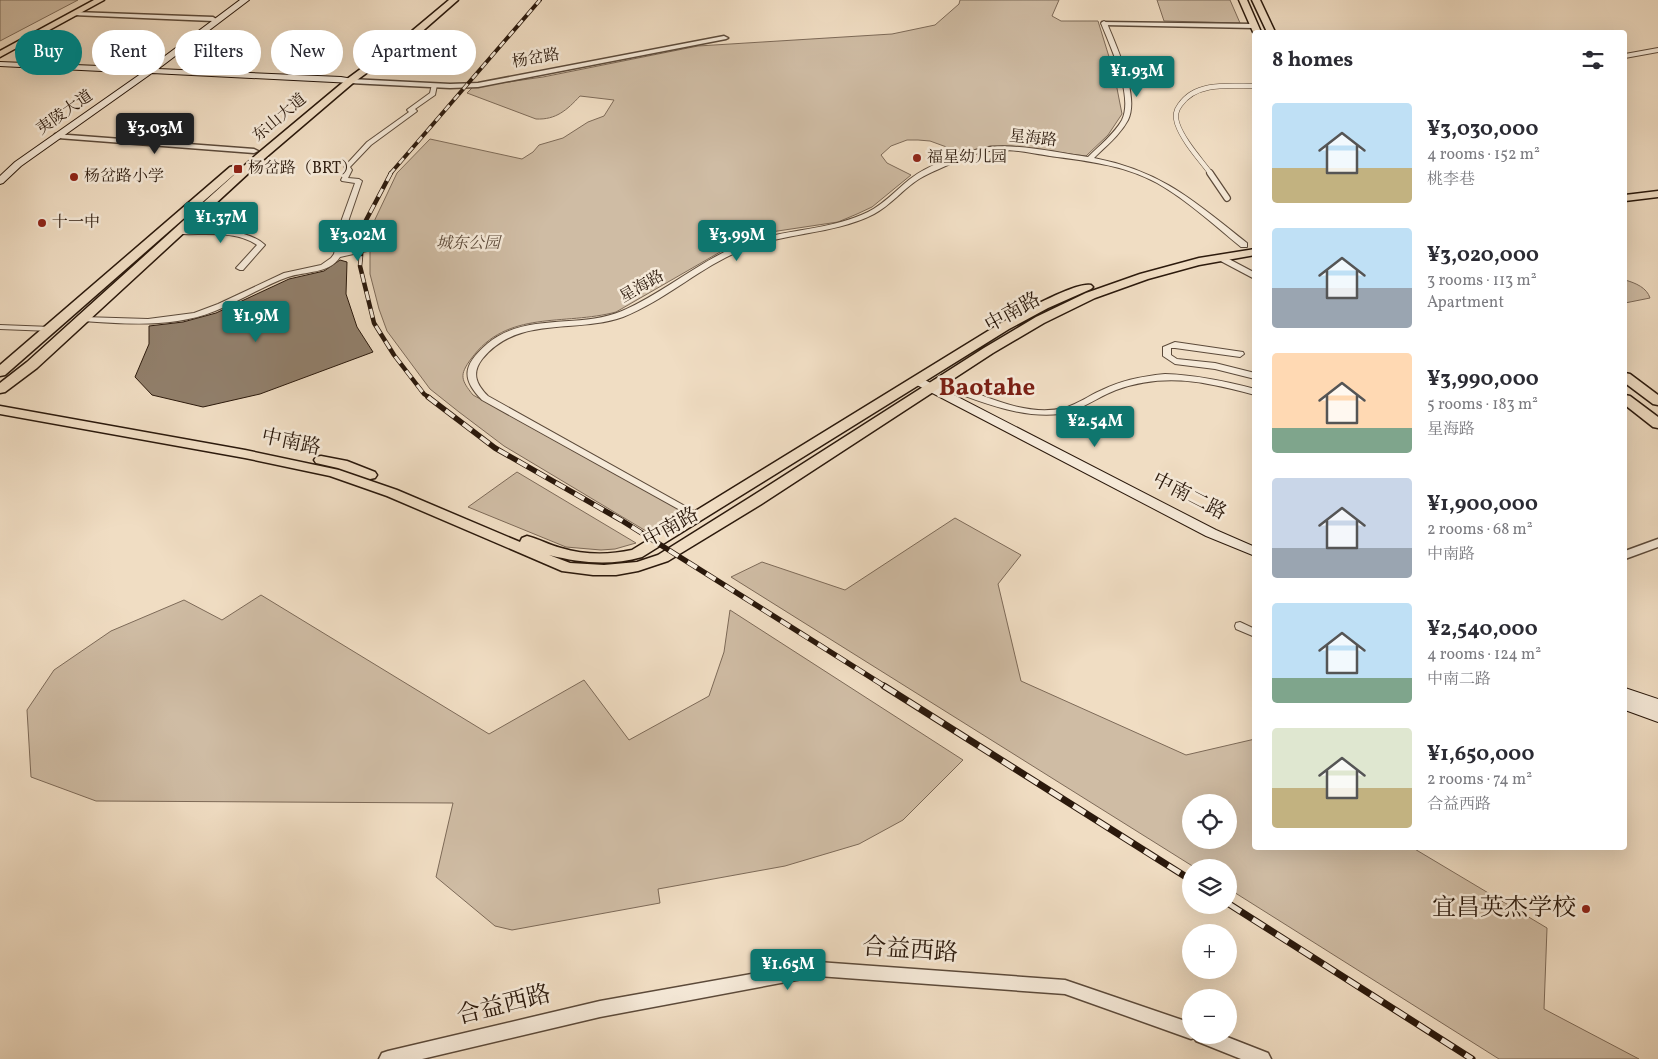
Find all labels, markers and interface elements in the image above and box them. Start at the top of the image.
chip: Buy [15,30,82,75]
chip: Rent [92,30,165,75]
chip: Filters [175,30,261,75]
chip: New [271,30,343,75]
chip: Apartment [353,30,476,75]
street label: 杨岔路 [510,44,562,74]
text: 8 homes [1272,46,1353,75]
icon: filters [1579,46,1607,74]
pin: ¥1.93M [1096,56,1178,98]
text: ¥1.93M [1110,61,1164,83]
street label: 夷陵大道 [32,86,98,140]
street label: 东山大道 [248,89,312,147]
pin: ¥3.03M [114,112,196,155]
text: ¥3,030,000 [1427,115,1538,144]
text: ¥3.03M [127,118,183,140]
icon: home [1312,123,1372,183]
street label: 星海路 [1008,126,1058,152]
text: 4 rooms · 152 m² [1427,144,1540,166]
place label: 福星幼儿园 [927,147,1007,169]
marker: 福星幼儿园 [911,152,923,164]
place label: 杨岔路（BRT） [248,158,357,180]
marker: 杨岔路（BRT） [232,163,244,175]
place label: 杨岔路小学 [84,166,164,188]
text: 桃李巷 [1427,169,1475,191]
marker: 杨岔路小学 [68,171,80,183]
pin: ¥1.37M [180,202,262,244]
text: ¥1.37M [195,207,247,229]
place label: 十一中 [52,212,100,234]
marker: 十一中 [36,217,48,229]
pin: ¥3.02M [317,220,399,262]
pin: ¥3.99M [696,220,778,262]
text: ¥3.02M [330,225,386,247]
text: ¥3.99M [709,225,765,247]
park label: 城东公园 [436,233,503,255]
text: ¥3,020,000 [1427,241,1539,270]
icon: home [1312,248,1372,308]
street label: 星海路 [616,265,668,309]
text: 3 rooms · 113 m² [1427,270,1537,292]
street label: 中南路 [980,286,1046,340]
text: Apartment [1427,292,1504,314]
pin: ¥1.9M [221,300,291,343]
text: ¥1.9M [233,306,279,328]
text: ¥3,990,000 [1427,365,1539,394]
district label: Baotahe [939,371,1035,406]
icon: home [1312,373,1372,433]
text: 5 rooms · 183 m² [1427,394,1538,416]
pin: ¥2.54M [1054,406,1136,448]
text: ¥2.54M [1067,411,1123,433]
text: 星海路 [1427,419,1475,441]
street label: 中南路 [259,423,323,463]
street label: 中南二路 [1147,466,1231,528]
text: ¥1,900,000 [1427,490,1538,519]
icon: home [1312,498,1372,558]
street label: 中南路 [638,501,704,555]
text: 2 rooms · 68 m² [1427,519,1533,541]
text: 中南路 [1427,544,1475,566]
text: ¥2,540,000 [1427,615,1538,644]
icon: home [1312,623,1372,683]
text: 4 rooms · 124 m² [1427,644,1541,666]
text: 中南二路 [1427,669,1491,691]
text: ¥1,650,000 [1427,740,1534,769]
icon: home [1312,748,1372,808]
text: 2 rooms · 74 m² [1427,769,1532,791]
map controls [1182,794,1237,1044]
button: locate [1182,794,1237,849]
text: 合益西路 [1427,794,1491,816]
button: layers [1182,859,1237,914]
place label: 宜昌英杰学校 [1432,892,1576,926]
marker: 宜昌英杰学校 [1580,903,1592,915]
button: + [1182,924,1237,979]
street label: 合益西路 [861,931,959,971]
pin: ¥1.65M [747,948,829,991]
text: ¥1.65M [761,954,815,976]
street label: 合益西路 [453,978,555,1034]
button: − [1182,989,1237,1044]

